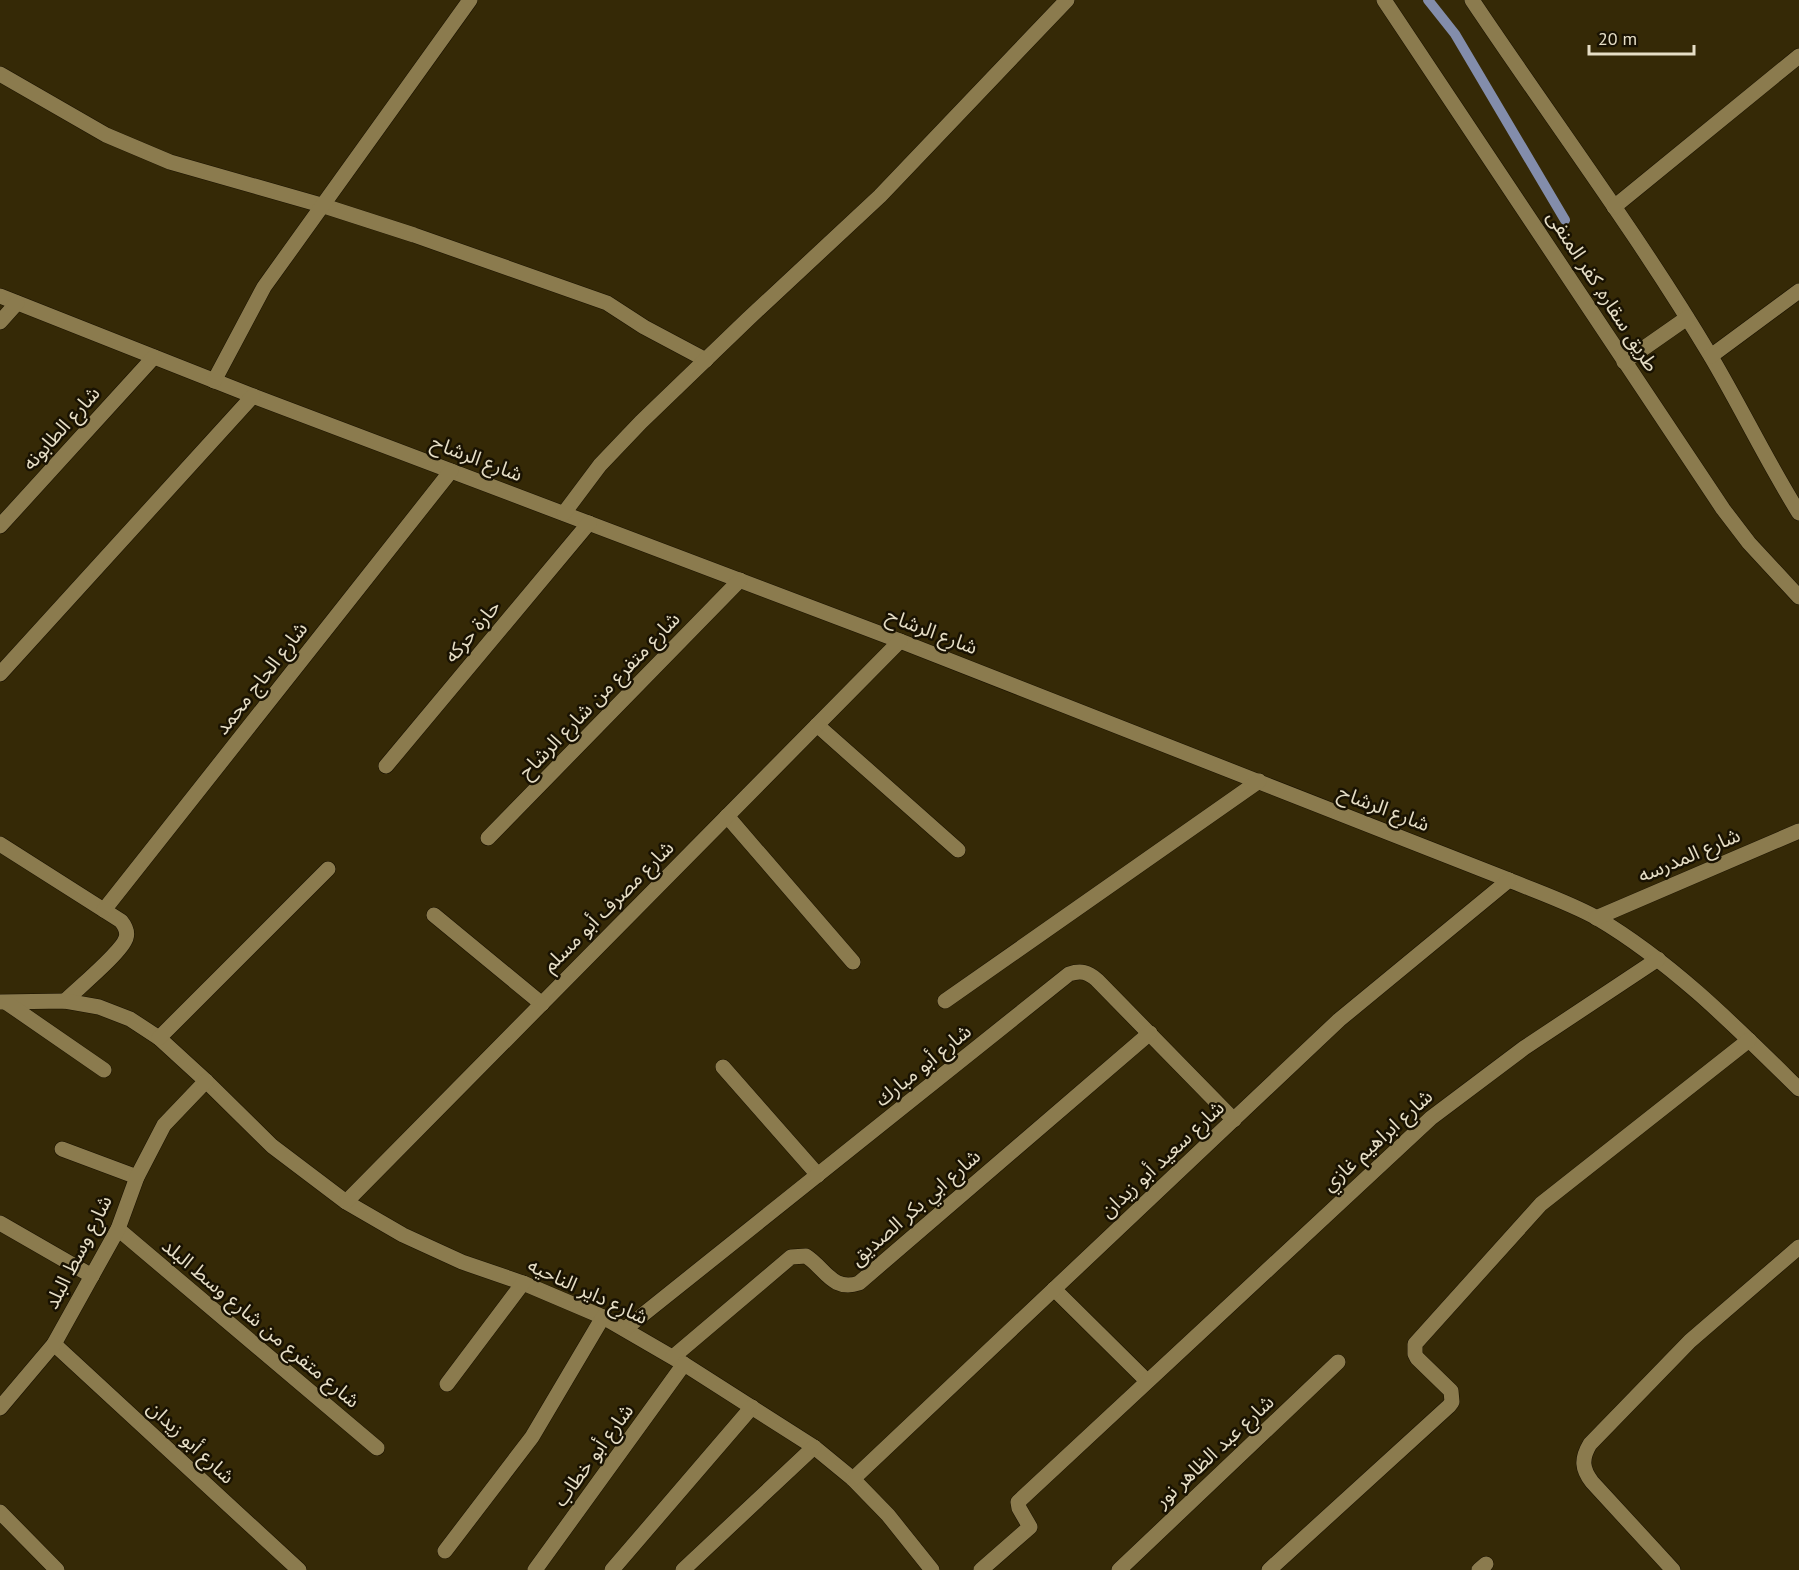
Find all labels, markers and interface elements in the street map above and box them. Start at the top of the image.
scale bar [1589,18,1694,56]
text: 20 m [1598,27,1637,50]
street label: طريق سقاره, كفر المنفى [1541,205,1665,377]
street label: شارع الطابونه [16,381,107,477]
street label: شارع الرشاح [427,429,526,489]
street label: حارة حركه [438,594,506,668]
street label: شارع الرشاح [882,602,981,662]
street label: شارع متفرع من شارع الرشاح [513,606,687,785]
street label: شارع الحاج محمد [209,616,315,741]
street label: شارع الرشاح [1334,779,1433,839]
street label: شارع المدرسه [1634,822,1745,890]
street label: شارع مصرف أبو مسلم [537,835,681,979]
street label: شارع أبو مبارك [869,1018,978,1113]
street label: شارع ابراهيم غازي [1316,1083,1440,1199]
street label: شارع سعيد أبو زيدان [1094,1095,1231,1225]
street label: شارع ابي بكر الصديق [844,1143,988,1273]
street label: شارع وسط البلد [38,1191,120,1314]
street label: شارع متفرع من شارع وسط البلد [155,1233,365,1415]
street label: شارع داير الناحيه [523,1252,652,1332]
street label: شارع عبد الظاهر نور [1148,1389,1281,1515]
street label: شارع أبو زيدان [140,1395,240,1491]
street label: شارع أبو خطاب [547,1398,641,1513]

